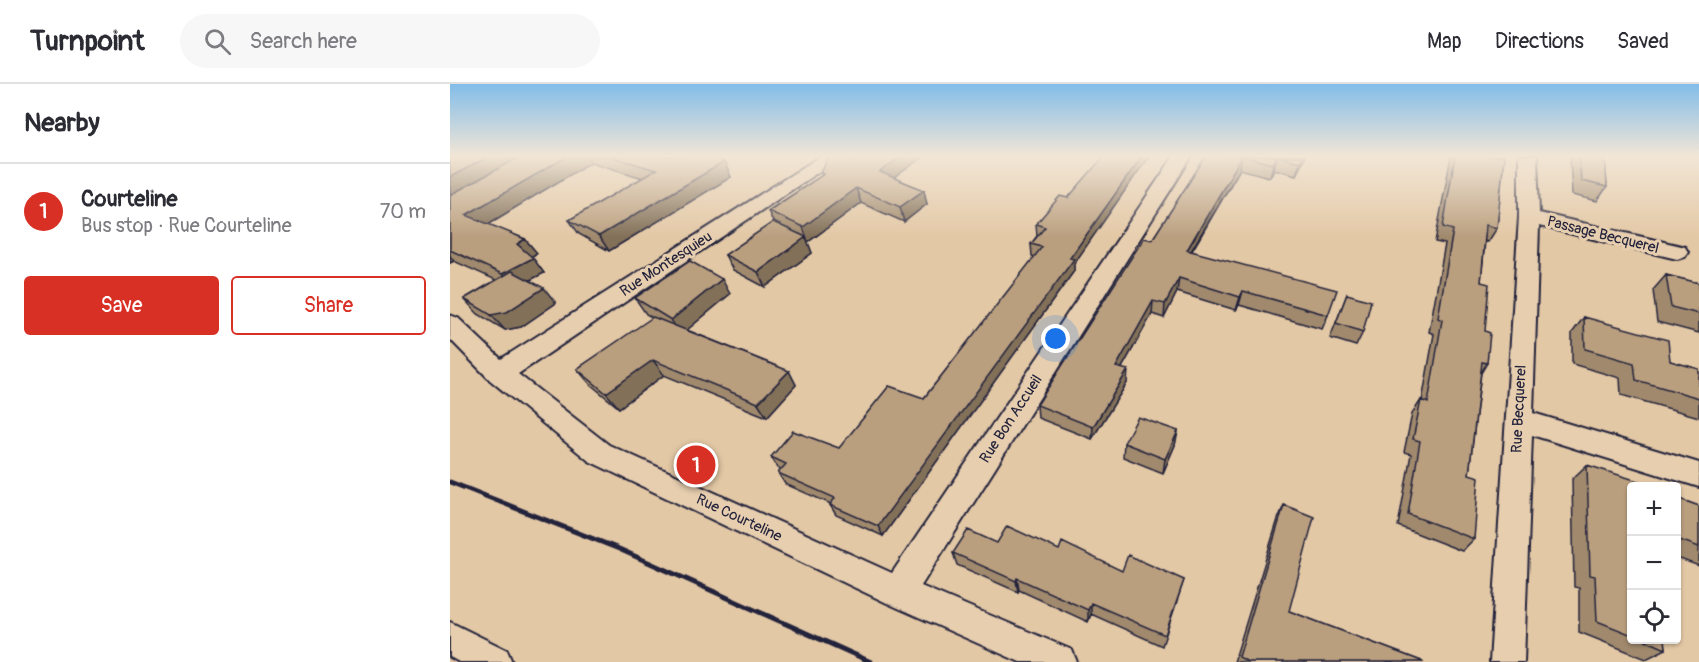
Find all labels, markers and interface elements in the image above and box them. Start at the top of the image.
search box [180,14,600,68]
text: Turnpoint [30,24,144,59]
icon: search [201,25,234,58]
text: Search here [249,27,357,55]
text: Map [1427,28,1462,55]
text: Directions [1495,28,1584,55]
text: Saved [1617,28,1669,55]
text: Nearby [24,107,100,139]
text: Courteline [81,185,177,213]
text: 1 [40,199,47,224]
text: 70 m [380,199,426,224]
street label: Passage Becquerel [1545,212,1661,258]
text: Bus stop · Rue Courteline [81,213,292,238]
street label: Rue Montesquieu [616,227,716,301]
button: Save [24,276,219,335]
button: Share [231,276,426,335]
your location [1041,324,1070,353]
street label: Rue Becquerel [1507,364,1531,454]
street label: Rue Bon Accueil [975,371,1047,467]
pin: 1 [676,442,716,488]
map controls [1627,482,1681,644]
button: + [1627,482,1681,536]
street label: Rue Courteline [693,490,785,546]
button: − [1627,536,1681,590]
button: locate [1627,590,1681,644]

